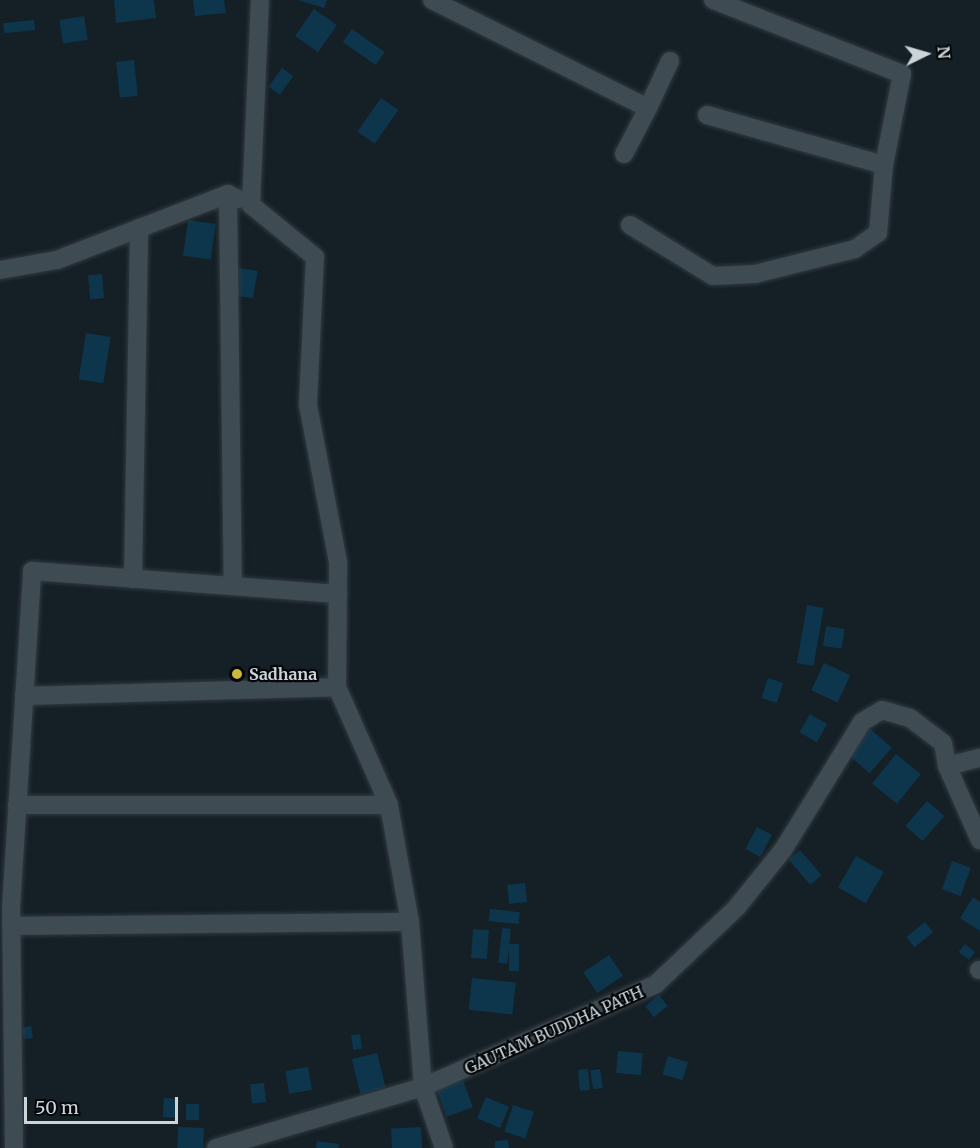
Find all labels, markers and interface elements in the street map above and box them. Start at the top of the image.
north arrow [896,24,956,84]
text: N [933,45,954,60]
place label: Sadhana [249,664,317,684]
marker: Sadhana [230,667,244,681]
street label: GAUTAM BUDDHA PATH [462,982,646,1078]
scale bar [27,1085,182,1123]
text: 50 m [35,1096,79,1119]

